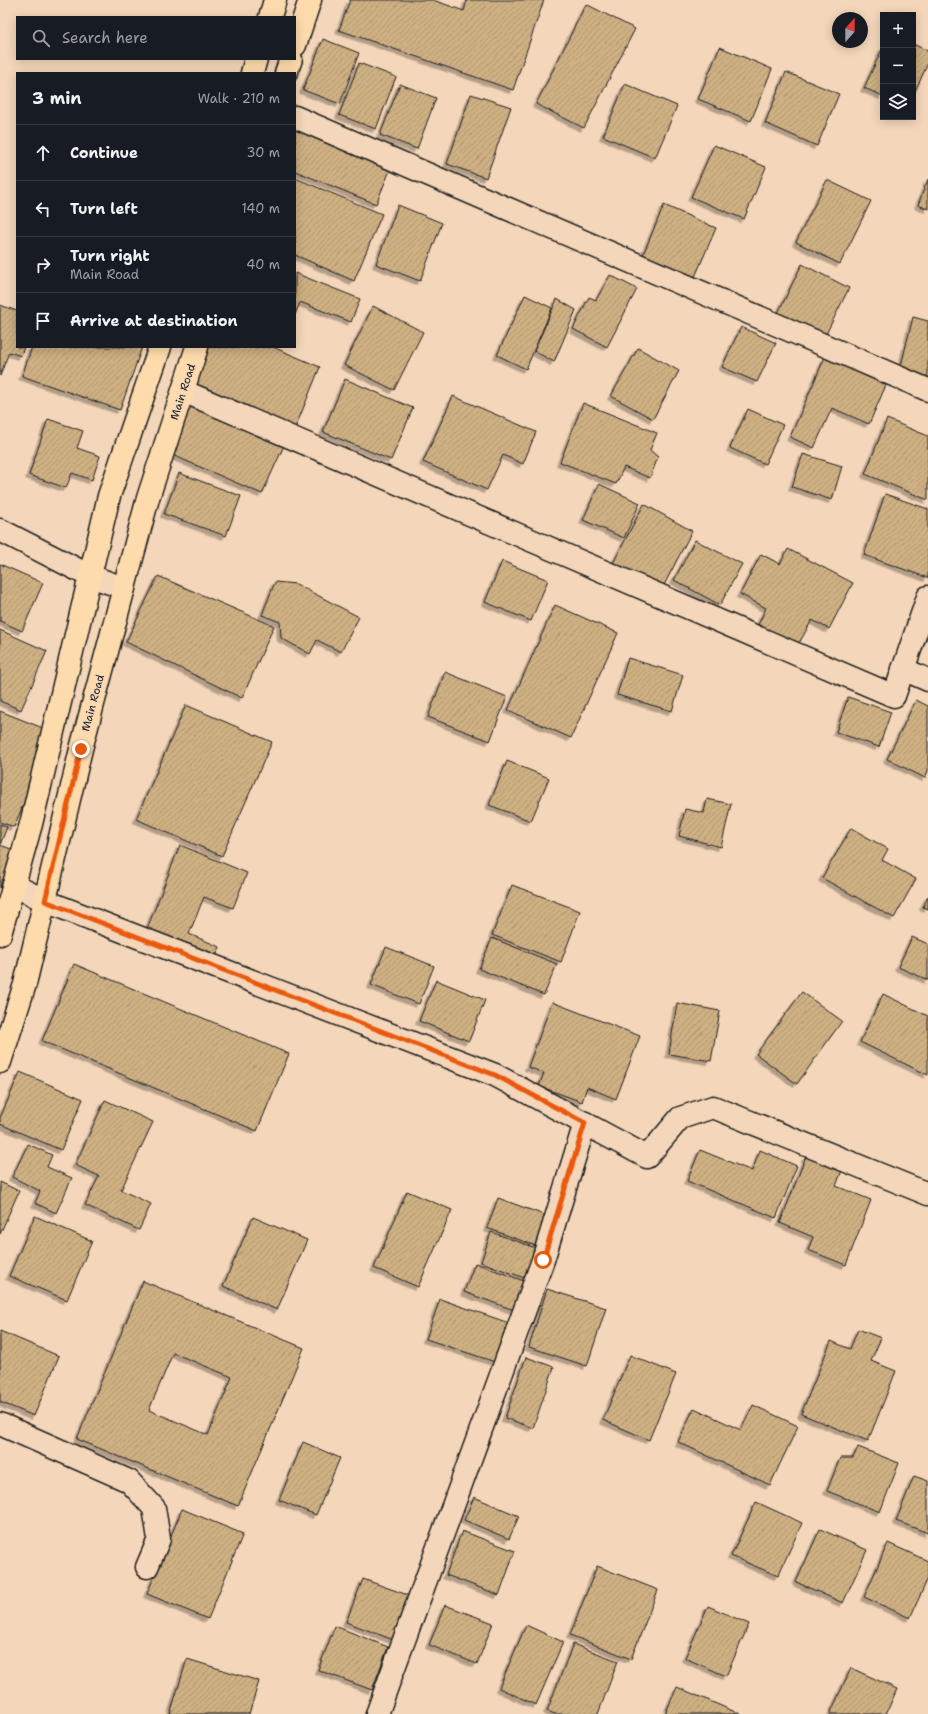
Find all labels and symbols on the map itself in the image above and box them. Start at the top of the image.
north arrow [832,12,868,48]
street label: Main Road [167,362,199,422]
street label: Main Road [78,673,108,733]
route end [72,740,90,758]
route start [534,1251,552,1269]

